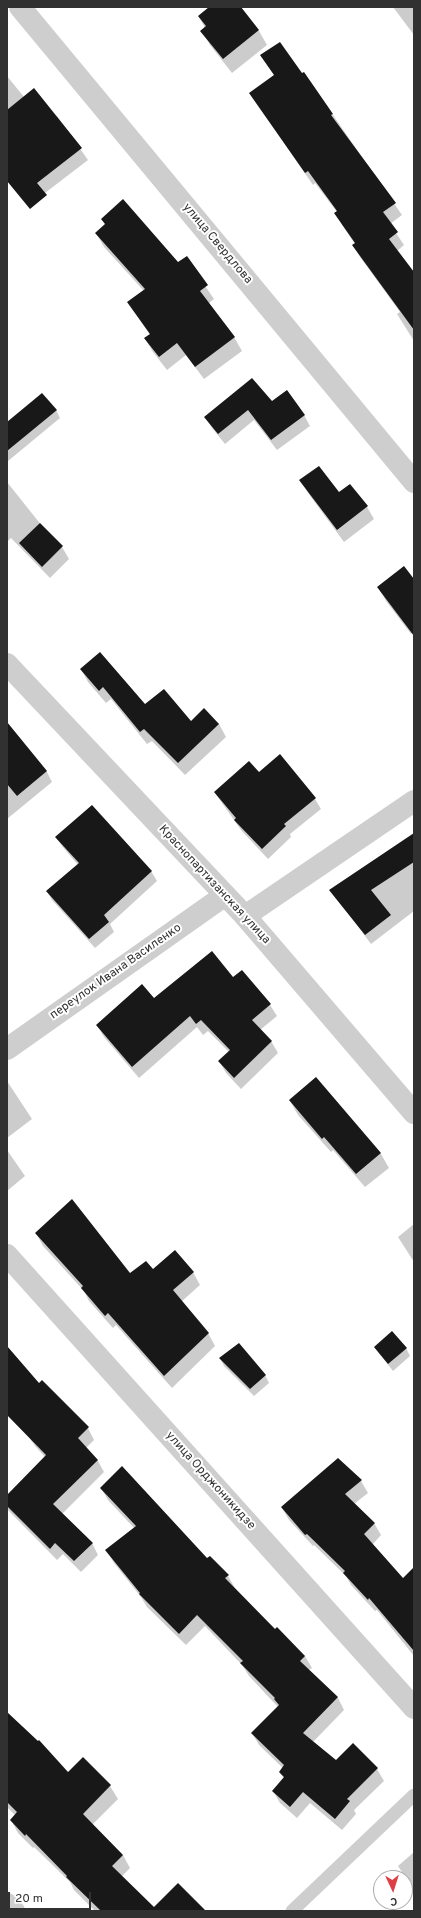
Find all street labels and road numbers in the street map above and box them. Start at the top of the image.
street label: улица Свердлова [179,201,255,287]
street label: Краснопартизанская улица [155,823,273,947]
street label: переулок Ивана Василенко [48,921,184,1023]
street label: улица Орджоникидзе [162,1429,258,1533]

